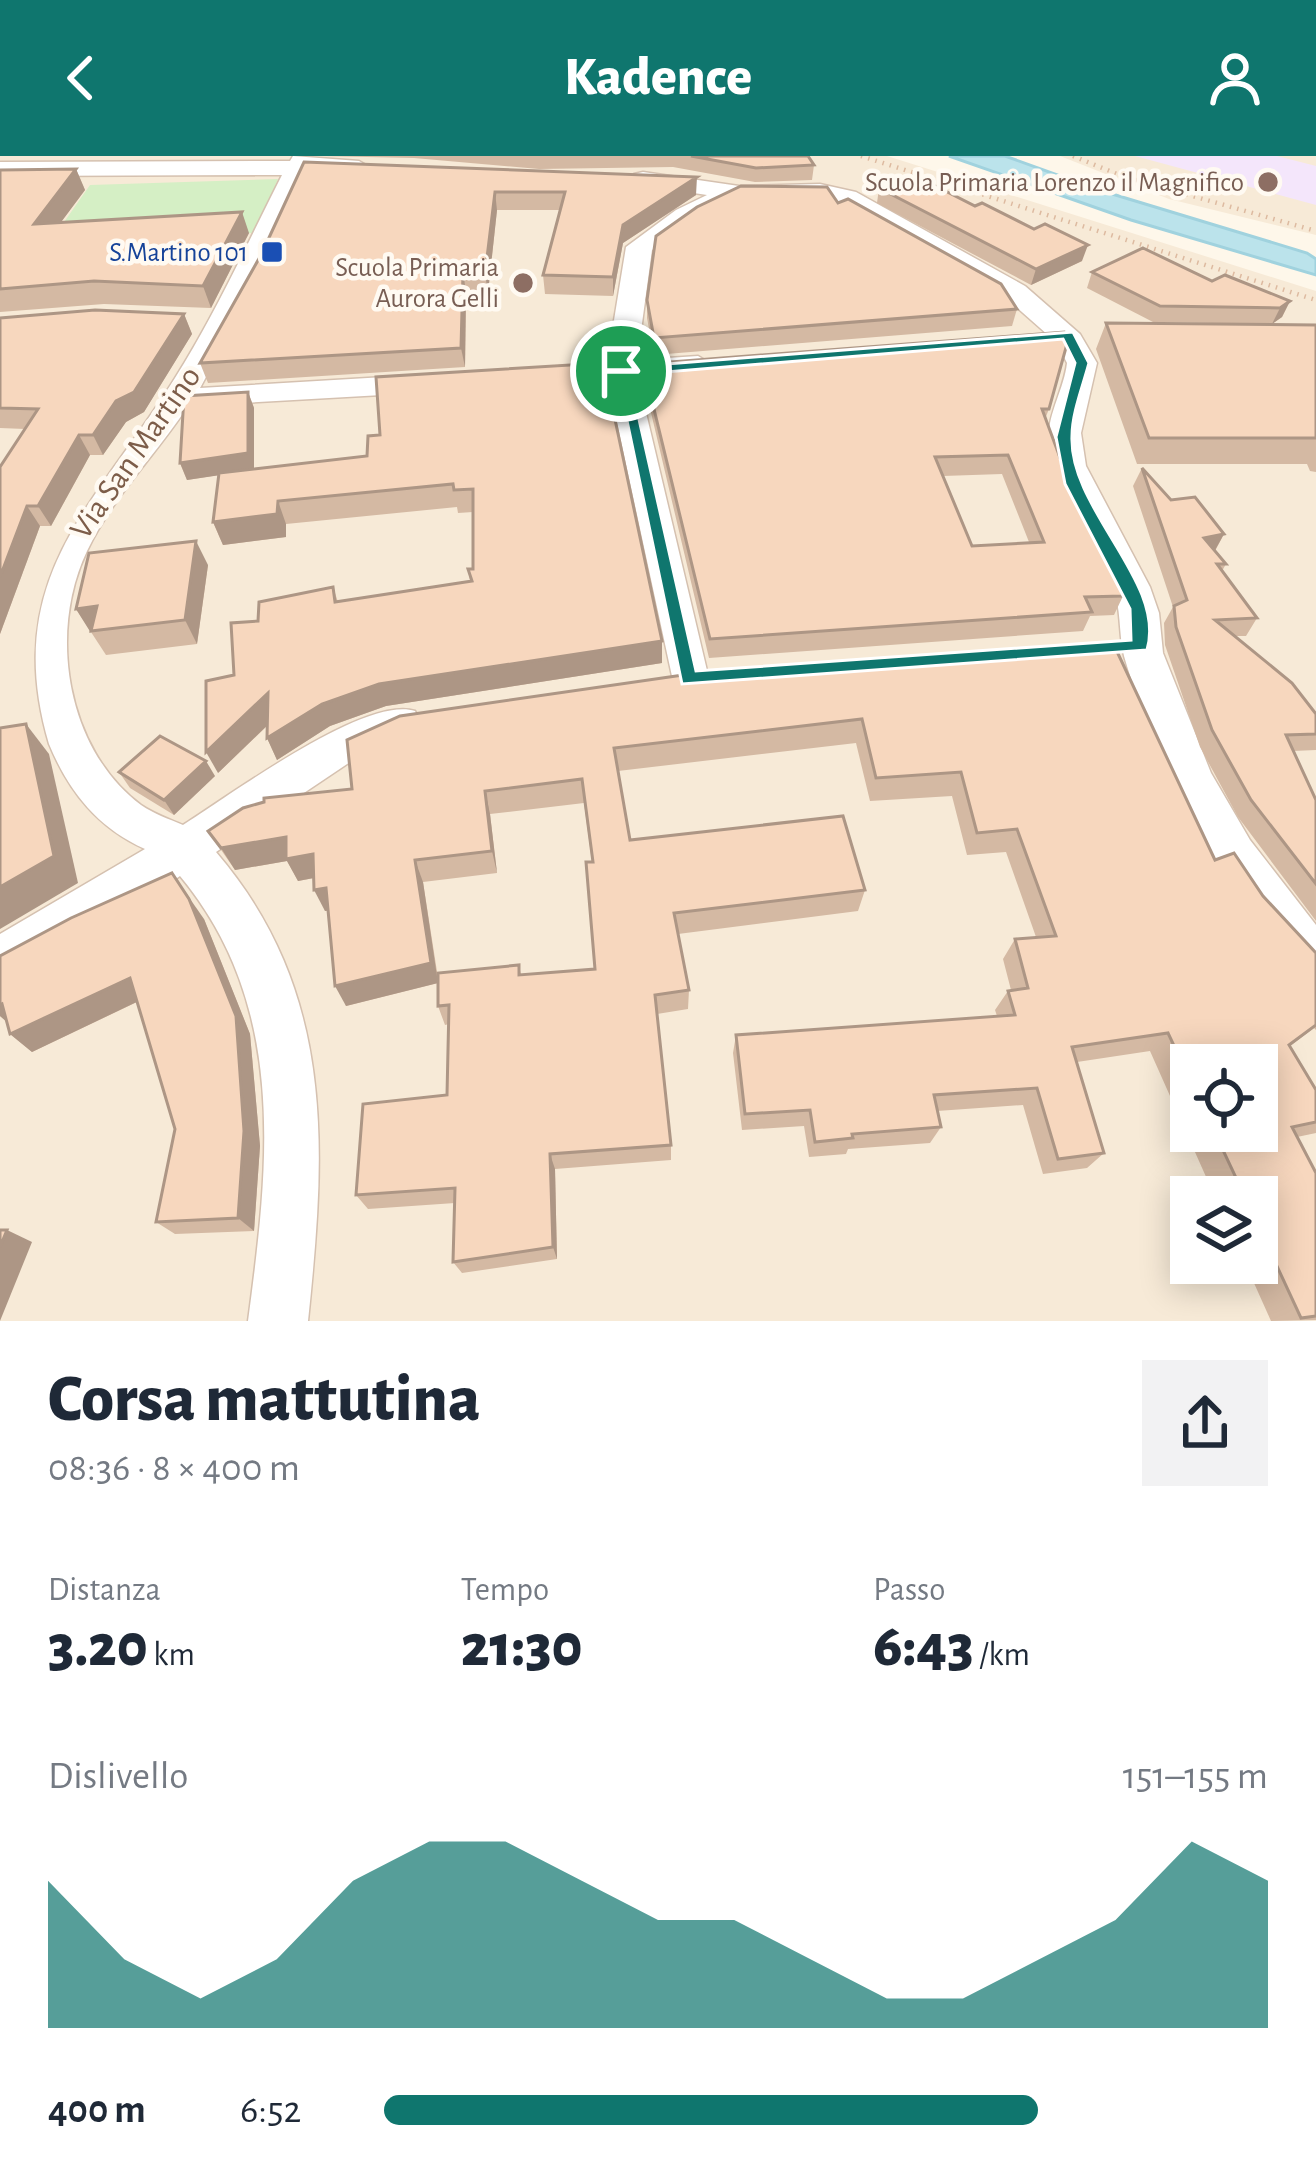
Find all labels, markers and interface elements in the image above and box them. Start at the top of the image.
icon: back [48,45,114,111]
icon: person [1202,45,1268,111]
text: Kadence [564,51,752,105]
place label: Scuola Primaria Lorenzo il Magnifico [865,169,1244,196]
marker: Scuola Primaria Lorenzo il Magnifico [1255,169,1281,195]
place label: S.Martino 101 [109,239,248,266]
marker: S.Martino 101 [259,239,285,265]
place label: Scuola Primaria Aurora Gelli [335,254,499,312]
marker: Scuola Primaria Aurora Gelli [510,270,536,296]
pin [570,320,672,422]
icon: arrive [588,338,654,404]
street label: Via San Martino [64,361,208,545]
map controls [1170,1044,1278,1284]
button: locate [1170,1044,1278,1152]
button: layers [1170,1176,1278,1284]
button: share [1142,1360,1268,1486]
text: Corsa mattutina [48,1367,480,1433]
text: 08:36 · 8 × 400 m [48,1449,300,1488]
text: Distanza [48,1574,161,1607]
text: Tempo [461,1574,549,1607]
text: Passo [873,1574,946,1607]
text: 3.20 [48,1617,148,1677]
text: 21:30 [461,1617,583,1677]
text: 6:43 [873,1617,974,1677]
text: km [148,1639,195,1672]
text: /km [974,1639,1030,1672]
text: Dislivello [48,1757,188,1796]
text: 151–155 m [1123,1757,1268,1796]
text: 400 m [48,2091,146,2130]
text: 6:52 [240,2091,301,2130]

